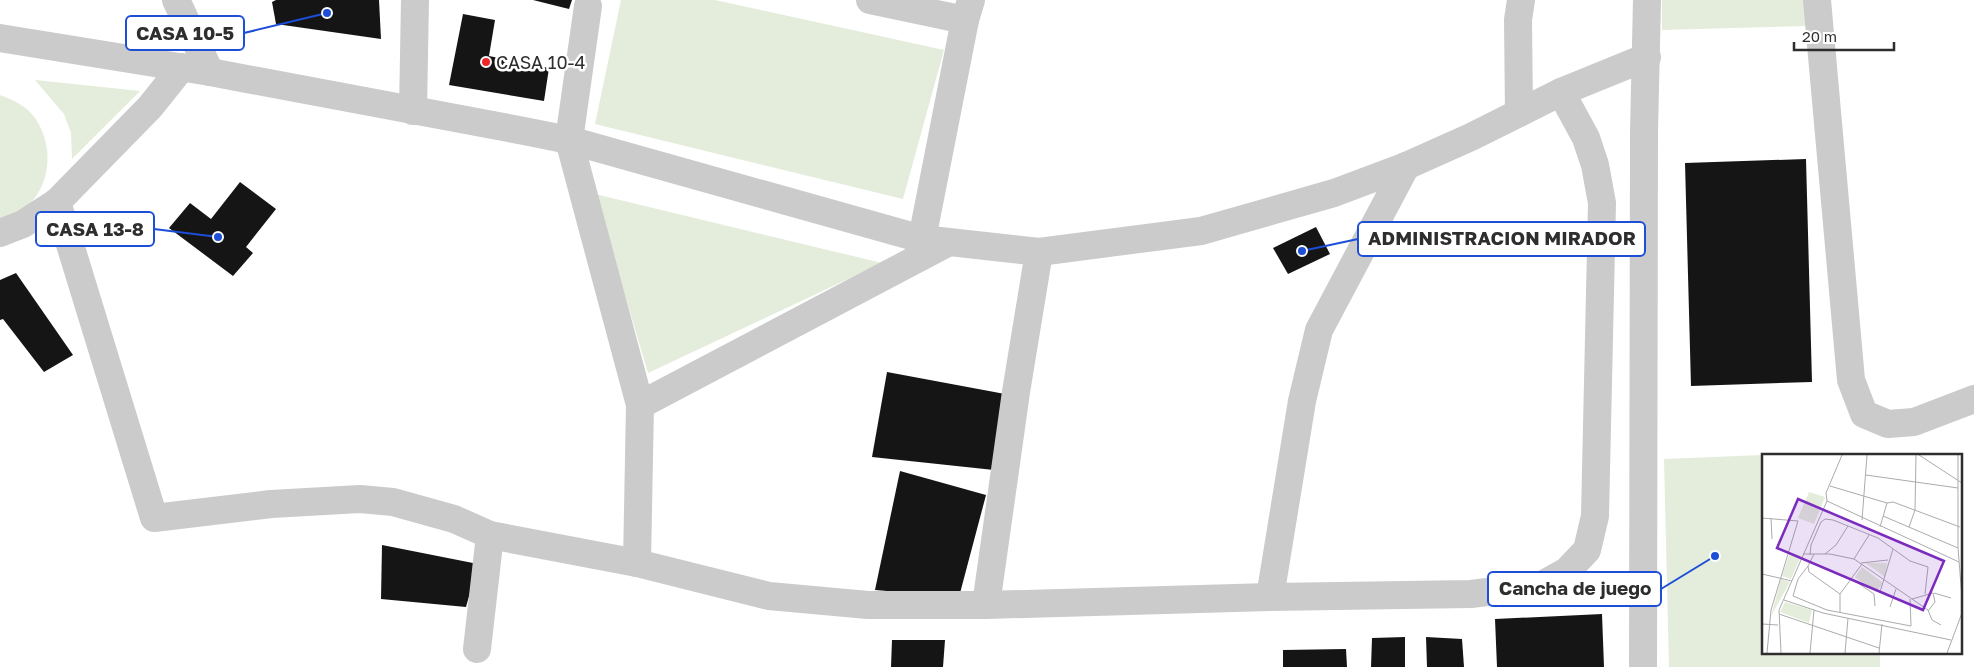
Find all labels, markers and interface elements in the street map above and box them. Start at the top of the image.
callout: CASA 10-5 [126,16,244,50]
scale bar [1794,20,1894,52]
text: CASA 10-5 [136,21,234,44]
text: 20 m [1802,27,1837,45]
place label: CASA 10-4 [496,51,585,73]
marker: CASA 10-4 [480,56,492,68]
callout: CASA 13-8 [36,212,154,246]
text: CASA 13-8 [46,217,144,240]
callout: ADMINISTRACION MIRADOR [1358,222,1645,256]
text: ADMINISTRACION MIRADOR [1368,226,1636,249]
inset map [1762,454,1962,654]
callout: Cancha de juego [1488,572,1661,606]
text: Cancha de juego [1499,576,1651,599]

